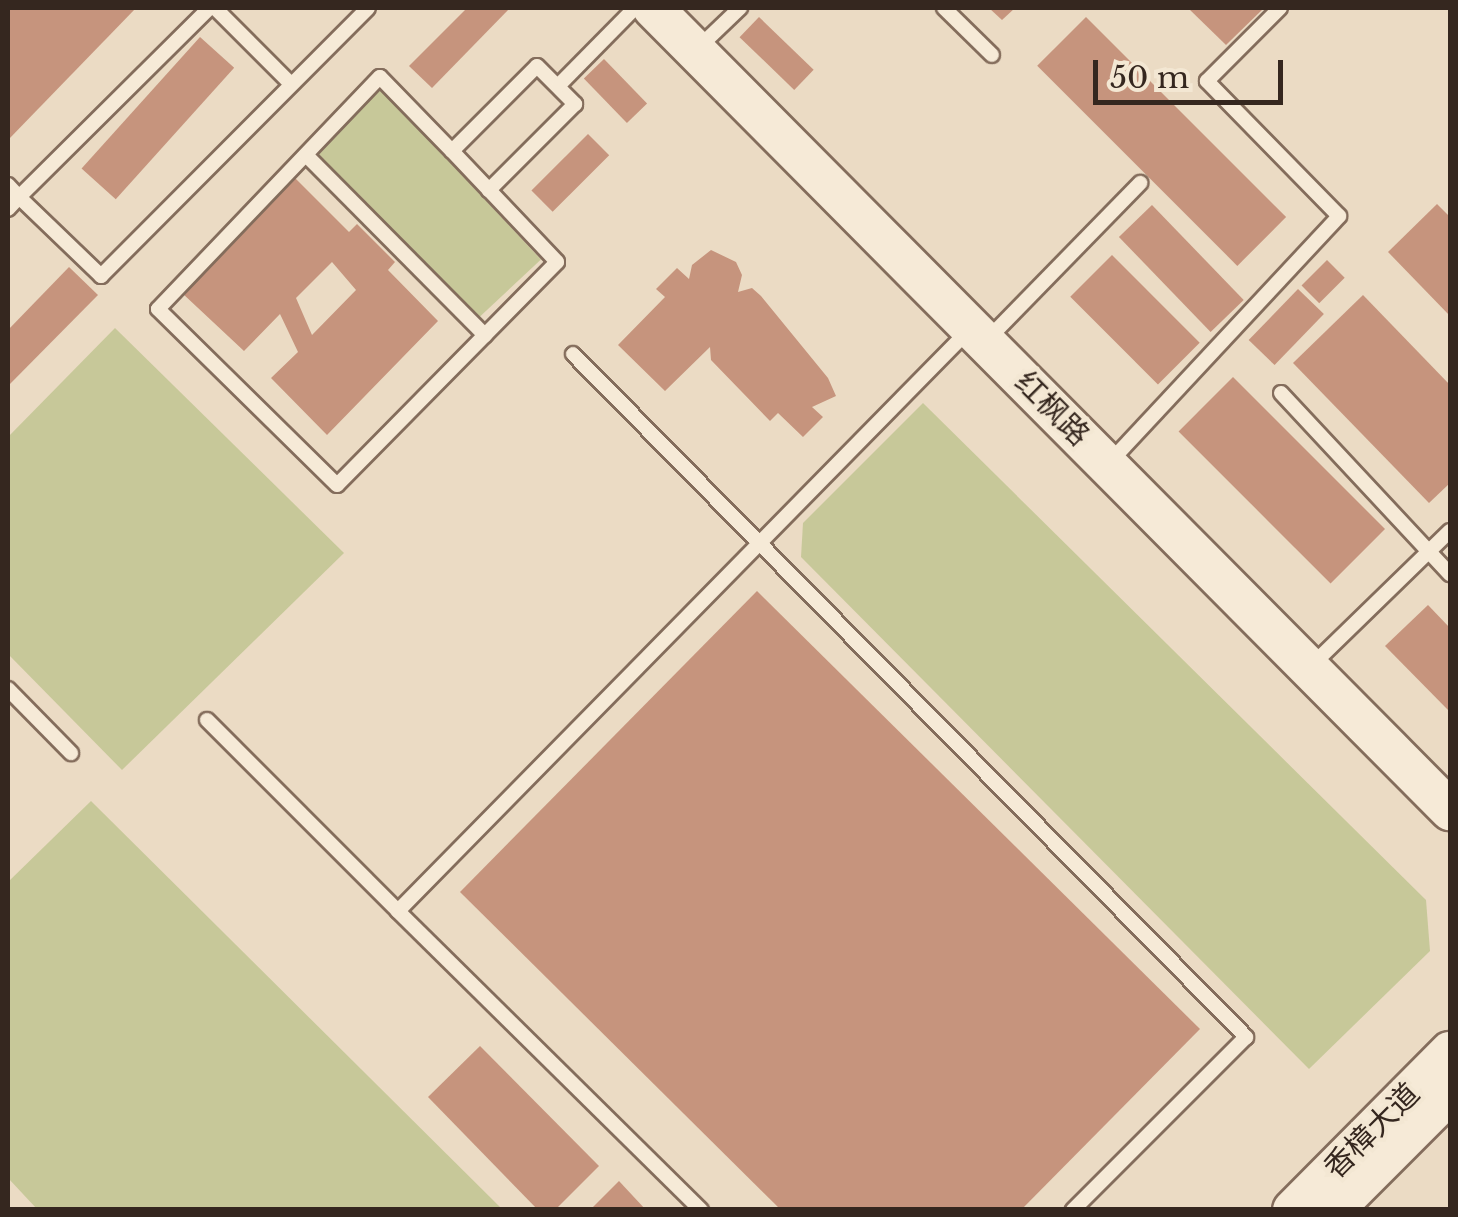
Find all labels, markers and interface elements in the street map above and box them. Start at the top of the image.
scale bar [1098,40,1288,102]
text: 50 m [1110,59,1189,96]
street label: 红枫路 [1007,364,1097,454]
street label: 香樟大道 [1317,1076,1427,1186]

